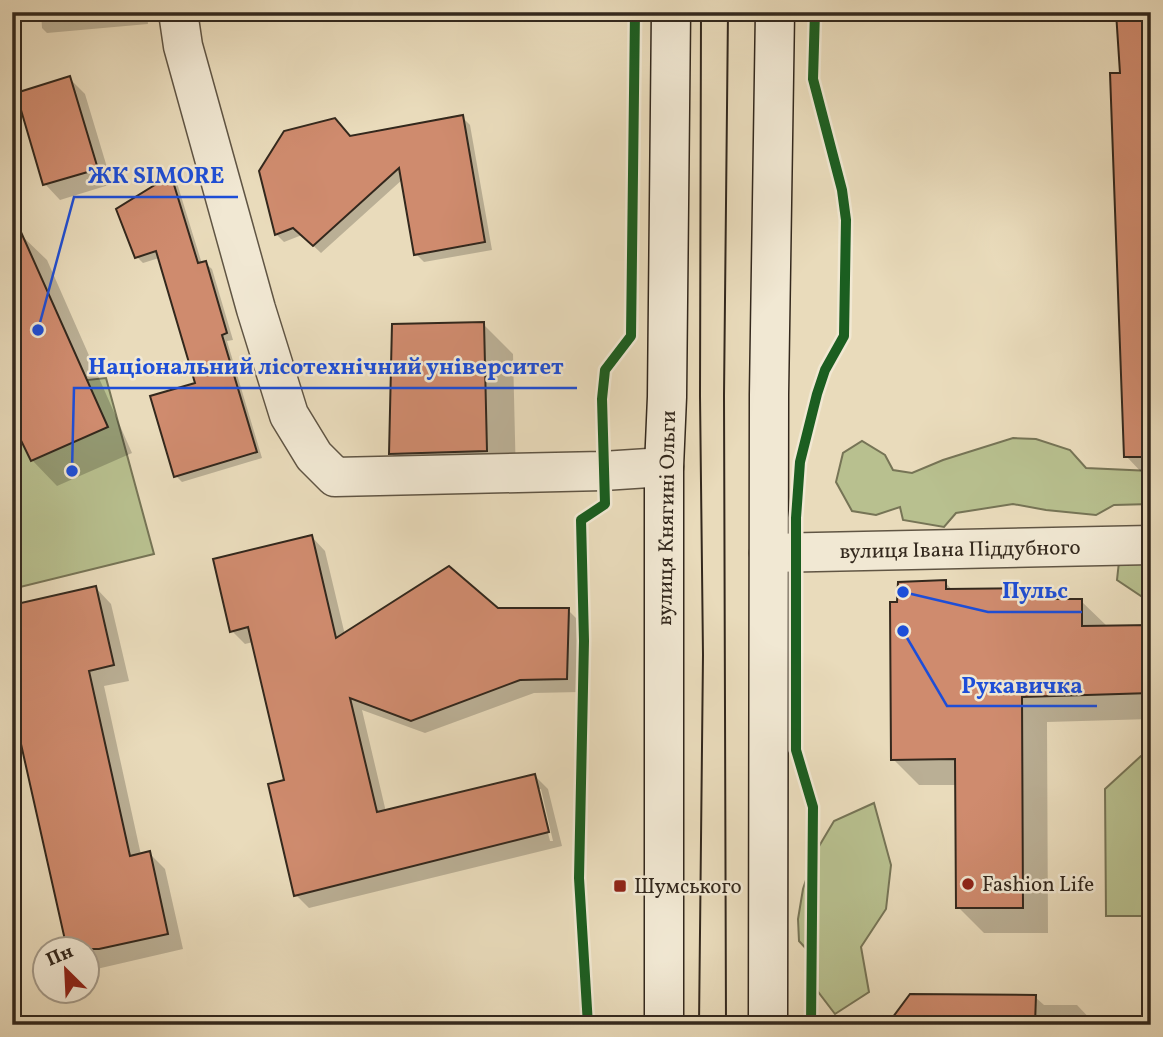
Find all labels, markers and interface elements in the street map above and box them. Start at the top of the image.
callout: ЖК SIMORE [74,153,238,197]
text: ЖК SIMORE [88,161,224,193]
callout: Національний лісотехнічний університет [74,344,577,388]
text: Національний лісотехнічний університет [88,352,564,384]
street label: вулиця Княгині Ольги [651,410,684,626]
street label: вулиця Івана Піддубного [839,534,1081,567]
callout: Пульс [988,568,1082,612]
text: Пульс [1002,576,1068,608]
callout: Рукавичка [947,662,1097,706]
text: Рукавичка [961,671,1083,703]
place label: Fashion Life [982,871,1094,900]
place label: Шумського [634,873,742,902]
marker: Fashion Life [960,876,976,892]
marker: Шумського [612,878,628,894]
north arrow [32,936,102,1006]
text: Пн [42,939,78,974]

